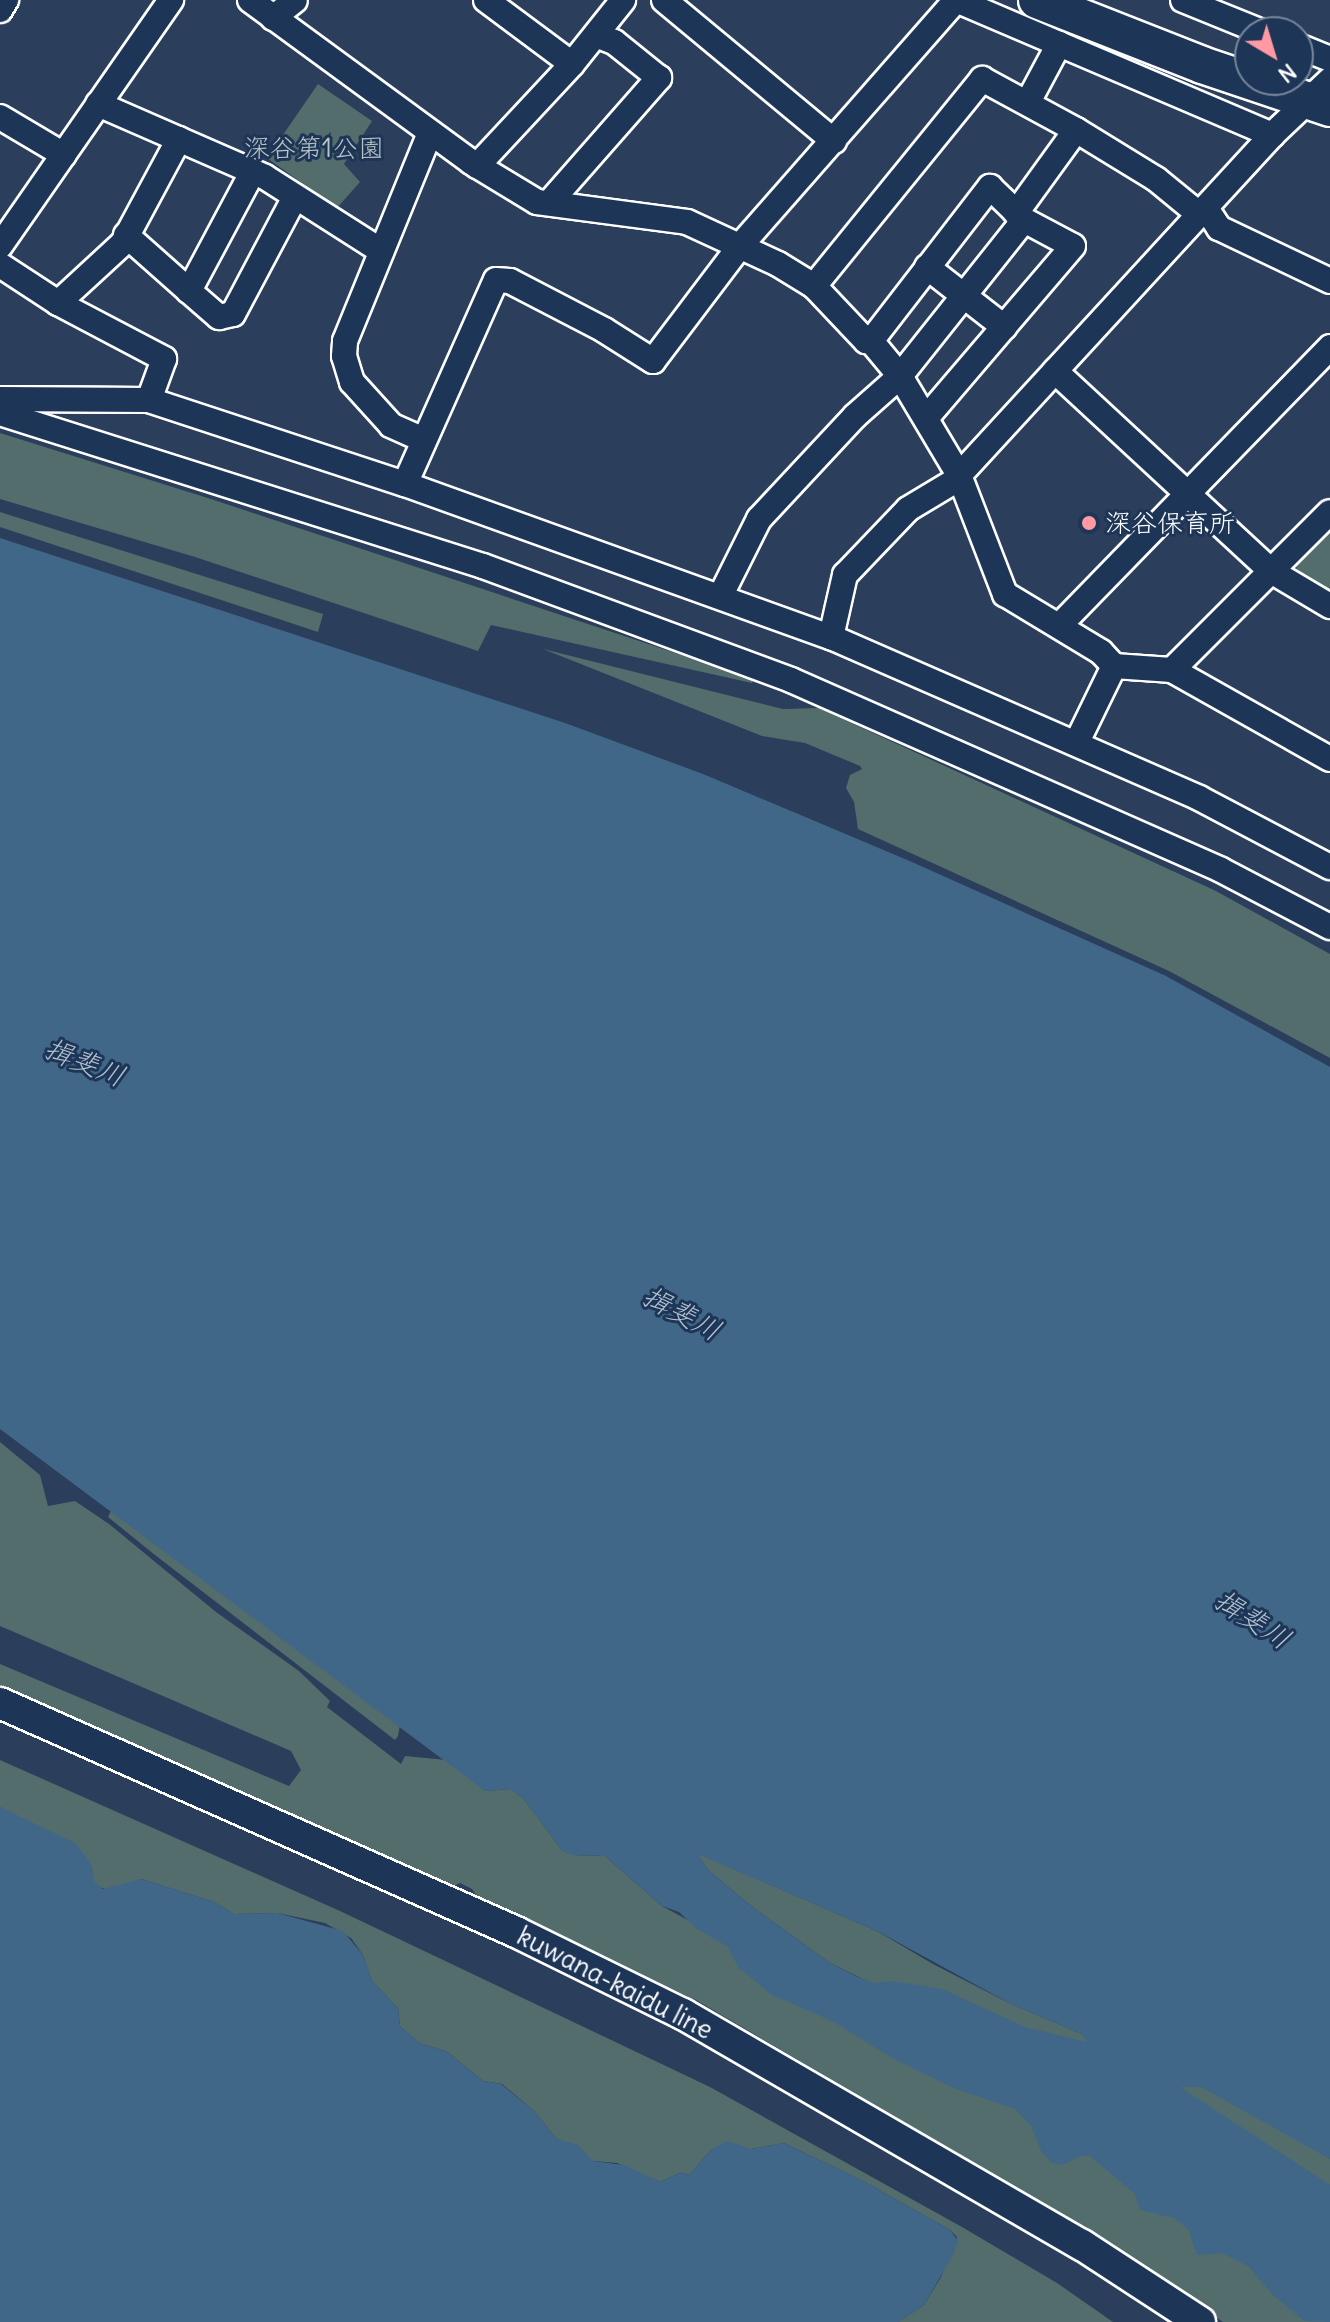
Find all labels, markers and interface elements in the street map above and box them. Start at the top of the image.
north arrow [1234,16,1314,96]
text: N [1273,58,1302,89]
park label: 深谷第1公園 [244,132,384,164]
place label: 深谷保育所 [1105,507,1235,539]
marker: 深谷保育所 [1080,514,1098,532]
water label: 揖斐川 [40,1031,130,1093]
water label: 揖斐川 [637,1278,727,1348]
water label: 揖斐川 [1209,1582,1297,1656]
street label: kuwana-kaidu line [512,1920,718,2046]

